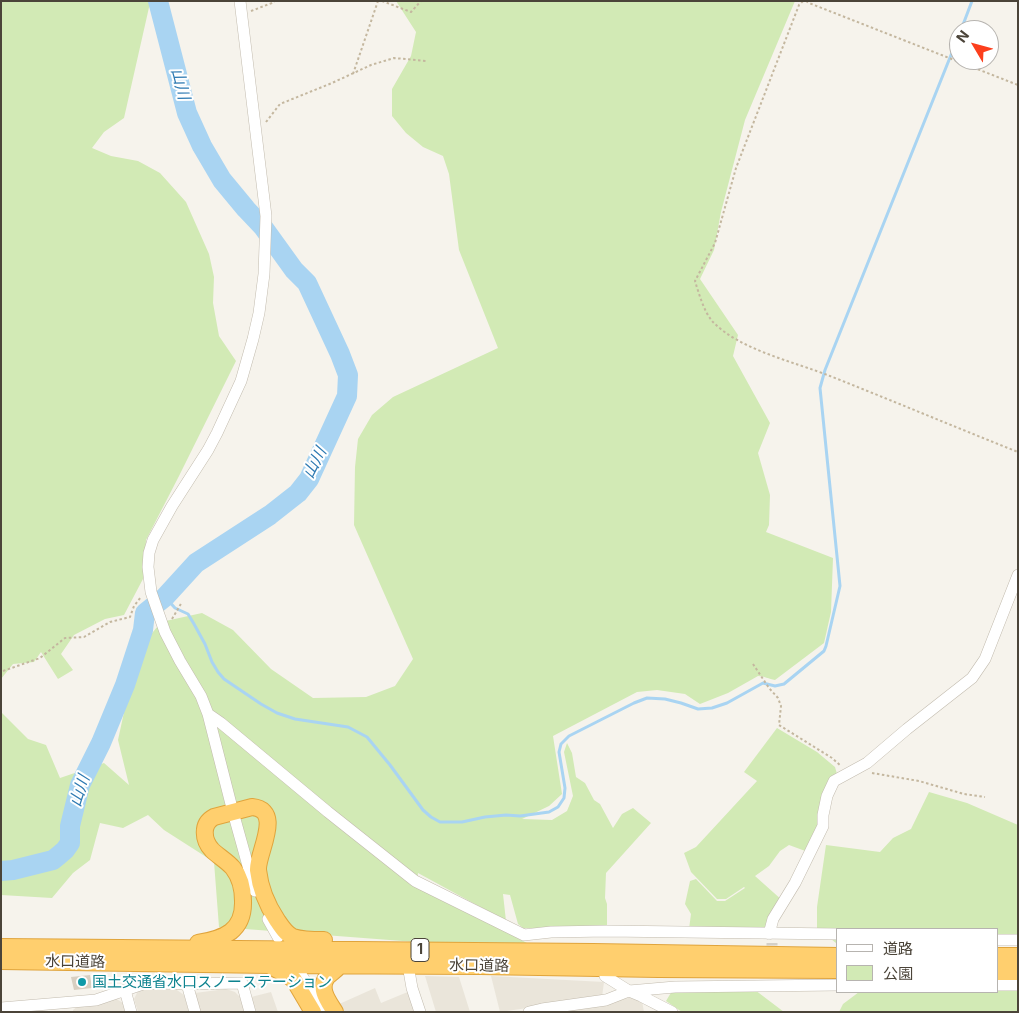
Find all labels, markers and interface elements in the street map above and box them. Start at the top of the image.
north arrow [949,20,999,70]
text: N [952,27,972,46]
water label: 山川 [167,66,193,102]
water label: 山川 [299,444,331,482]
water label: 山川 [66,773,94,809]
legend [836,928,999,993]
road number: 1 [411,938,429,962]
text: 道路 [883,939,913,958]
street label: 水口道路 [45,952,105,972]
street label: 水口道路 [449,956,509,976]
text: 公園 [883,964,913,983]
place label: 国土交通省水口スノーステーション [92,973,332,991]
marker: 国土交通省水口スノーステーション [76,976,88,988]

